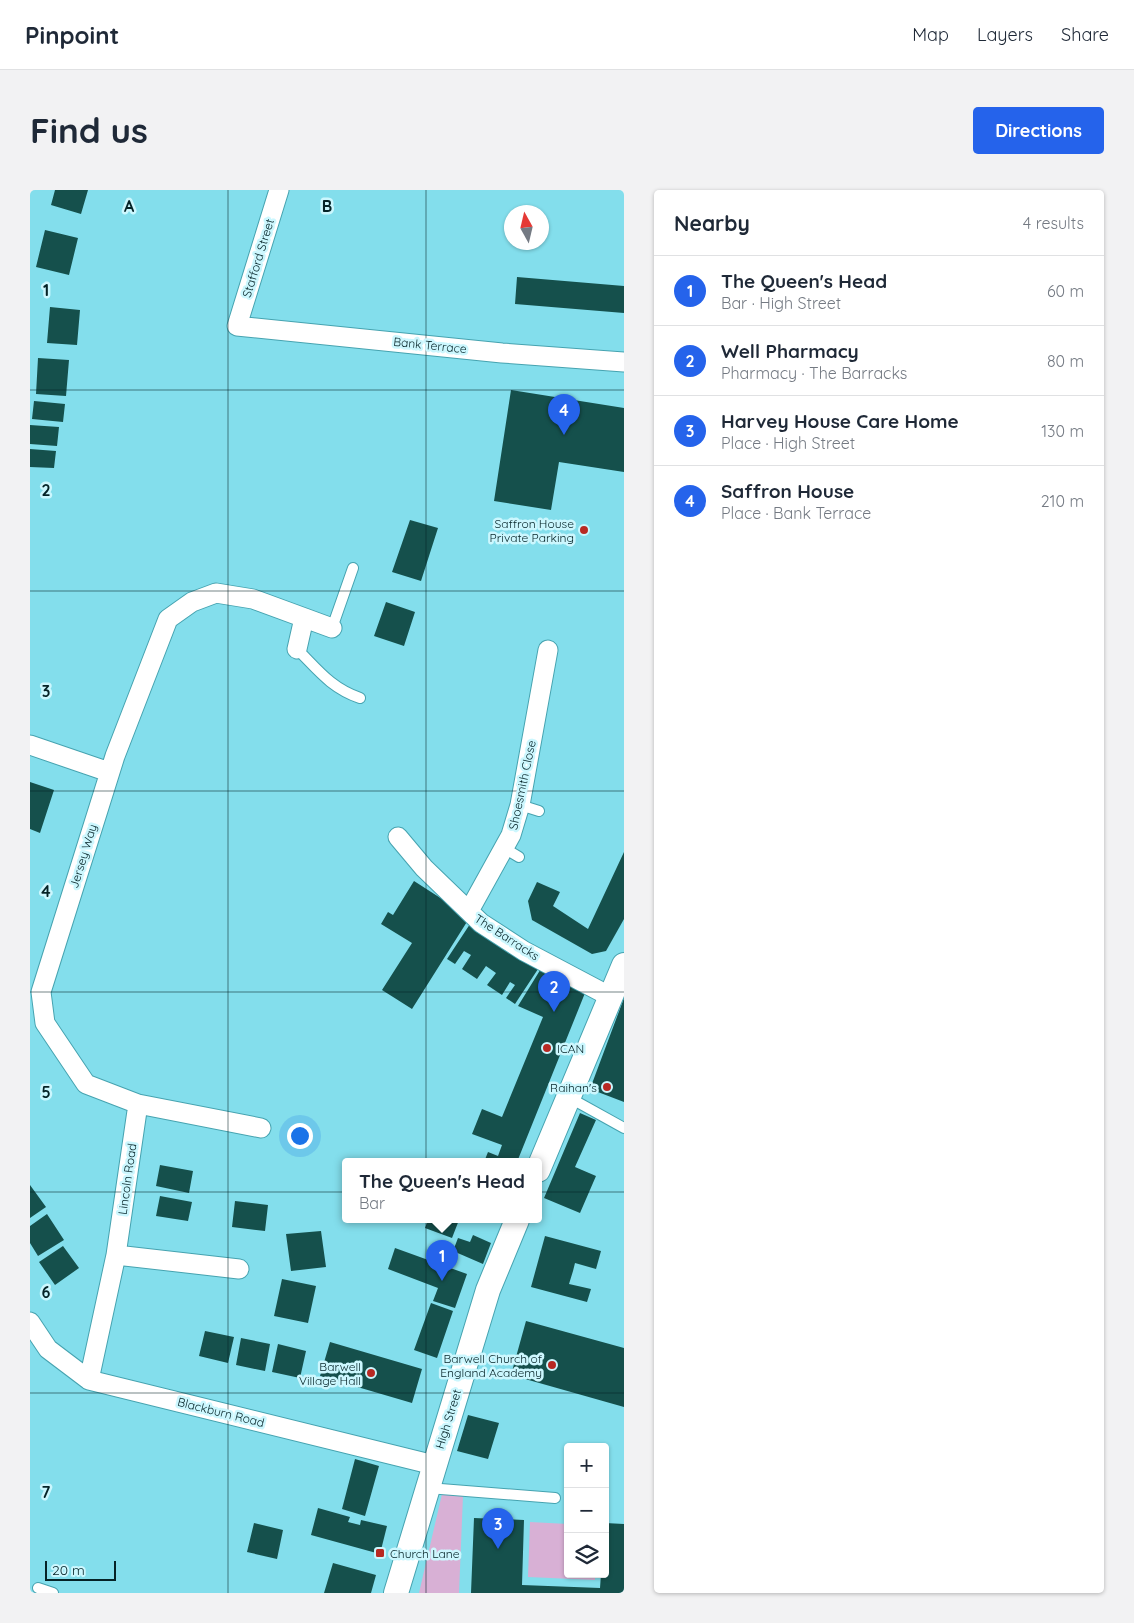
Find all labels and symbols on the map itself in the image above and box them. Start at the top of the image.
text: A [124,196,135,216]
text: B [322,196,332,216]
north arrow [504,205,549,250]
street label: Stafford Street [239,217,277,299]
text: 1 [43,280,49,300]
street label: Bank Terrace [393,334,468,356]
pin: 4 [548,394,580,435]
text: 2 [41,480,51,500]
place label: Saffron House Private Parking [490,516,574,545]
marker: Saffron House Private Parking [578,524,590,536]
text: 3 [42,681,50,701]
street label: Shoesmith Close [505,739,539,831]
street label: Jersey Way [66,822,100,890]
text: 4 [41,881,51,901]
street label: The Barracks [472,911,542,964]
pin: 2 [538,971,570,1012]
place label: ICAN [557,1041,584,1056]
marker: ICAN [541,1042,553,1054]
place label: Raihan's [550,1080,597,1095]
marker: Raihan's [601,1081,613,1093]
text: 5 [41,1082,51,1102]
your location [287,1123,313,1149]
street label: Lincoln Road [115,1142,139,1216]
pin: 1 [426,1240,458,1281]
text: 6 [42,1282,51,1302]
place label: Barwell Church of England Academy [440,1351,543,1380]
place label: Barwell Village Hall [299,1359,361,1388]
marker: Barwell Church of England Academy [546,1359,558,1371]
marker: Barwell Village Hall [365,1367,377,1379]
street label: High Street [432,1387,464,1451]
street label: Blackburn Road [176,1394,266,1430]
text: 7 [42,1482,51,1502]
pin: 3 [482,1508,514,1549]
place label: Church Lane [390,1546,460,1561]
marker: Church Lane [374,1547,386,1559]
scale bar [45,1558,116,1581]

